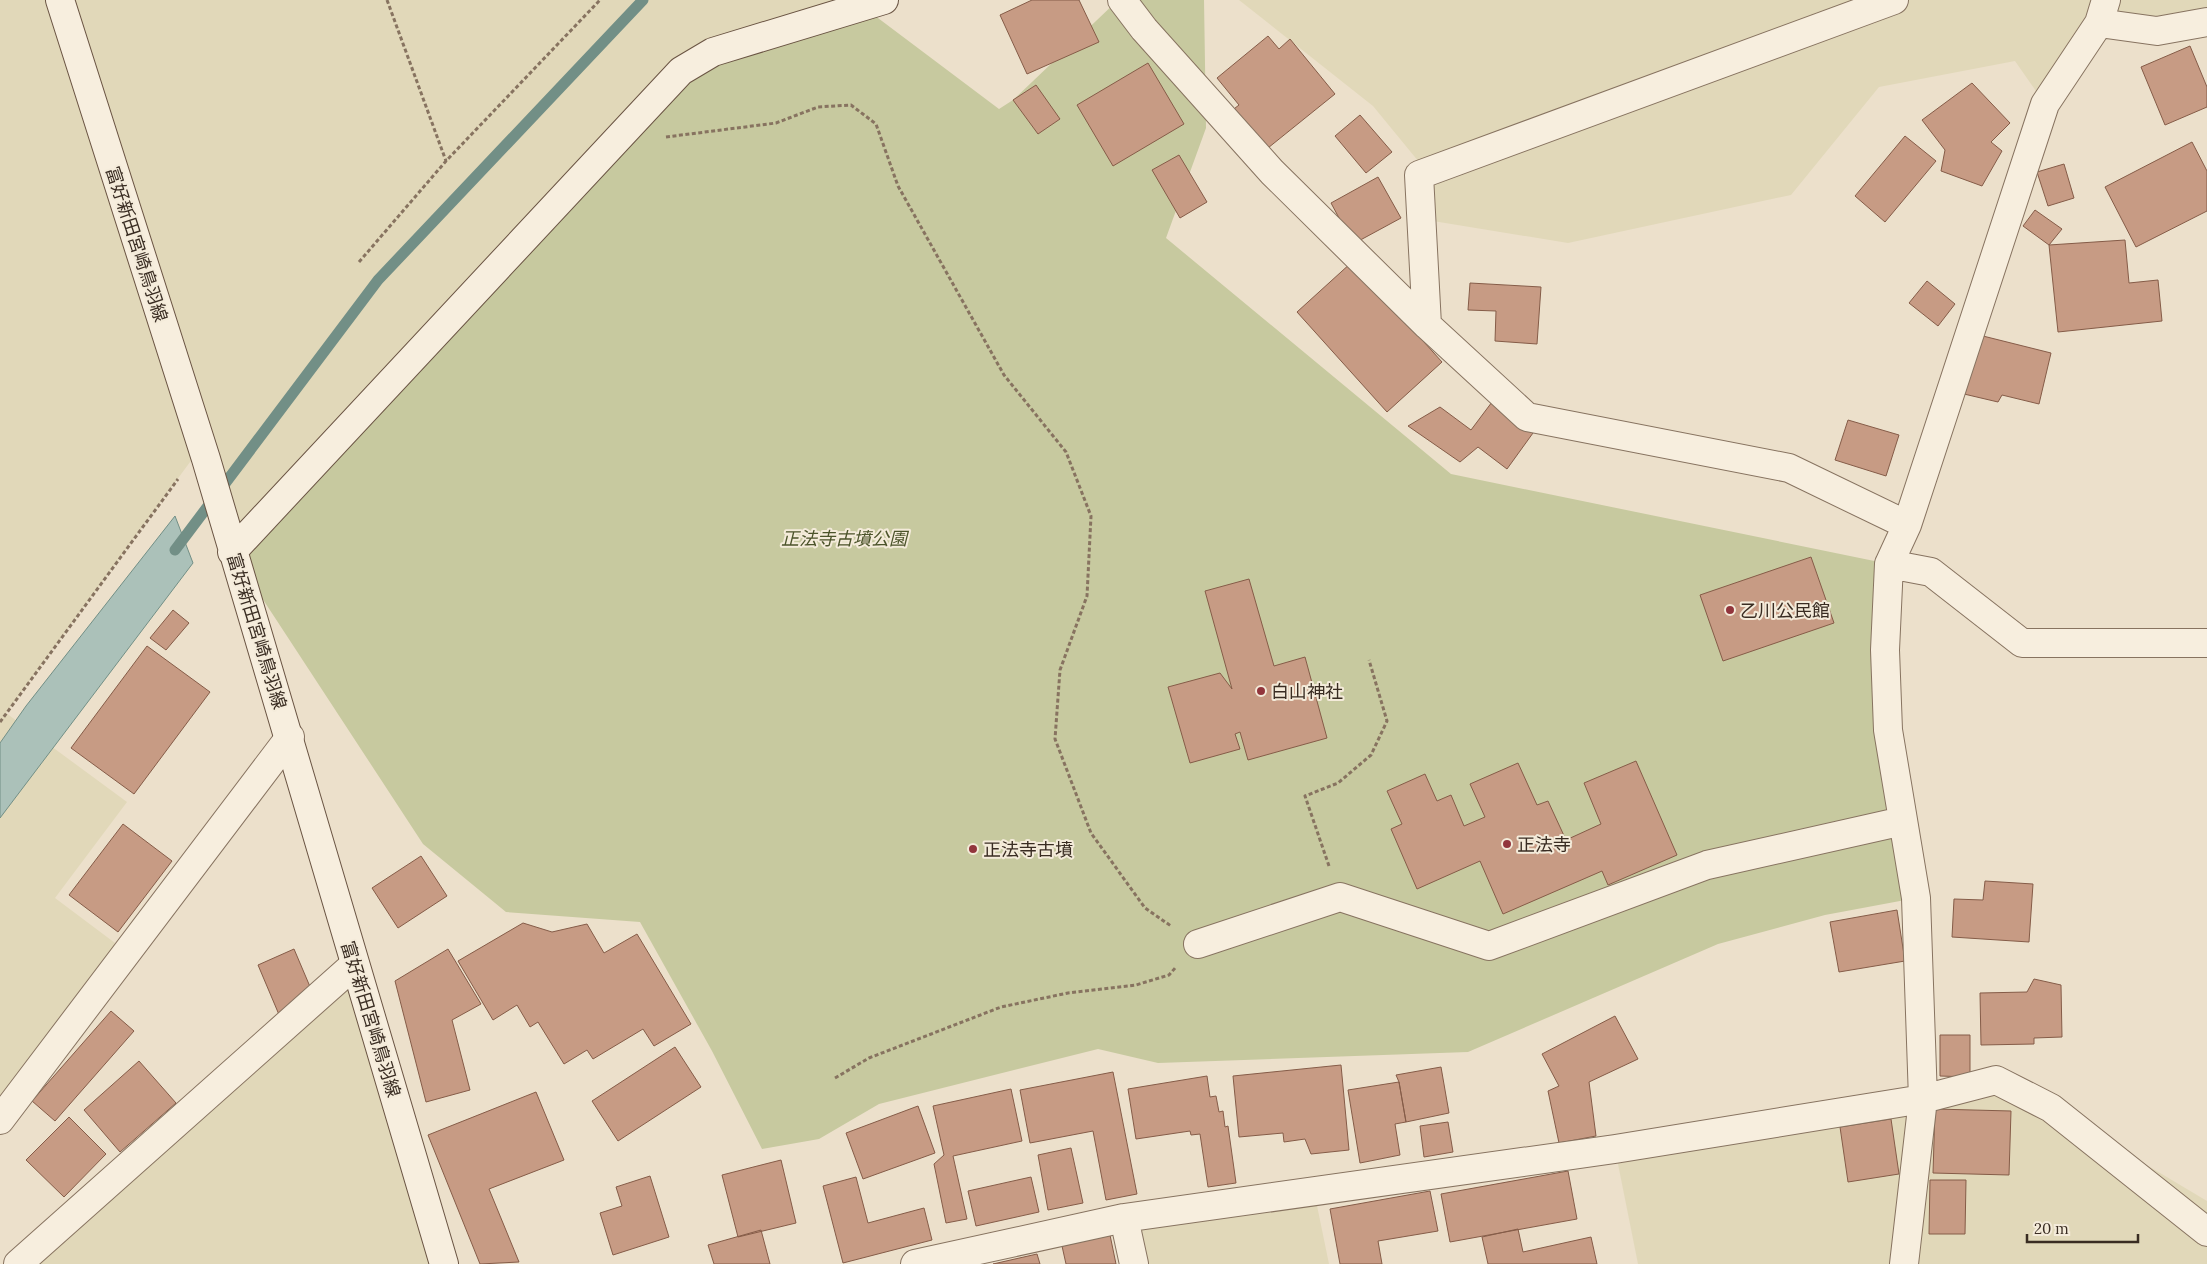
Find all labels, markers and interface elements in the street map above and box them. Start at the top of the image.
street label: 富好新田宮崎鳥羽線 [101,163,173,325]
park label: 正法寺古墳公園 [781,527,910,550]
street label: 富好新田宮崎鳥羽線 [222,550,292,712]
place label: 乙川公民館 [1740,599,1830,622]
marker: 乙川公民館 [1724,604,1736,616]
place label: 白山神社 [1271,680,1343,703]
marker: 白山神社 [1255,685,1267,697]
place label: 正法寺 [1517,833,1571,856]
place label: 正法寺古墳 [983,838,1073,861]
marker: 正法寺 [1501,838,1513,850]
marker: 正法寺古墳 [967,843,979,855]
street label: 富好新田宮崎鳥羽線 [336,938,406,1100]
scale bar [2027,1212,2138,1244]
text: 20 m [2034,1219,2069,1238]

